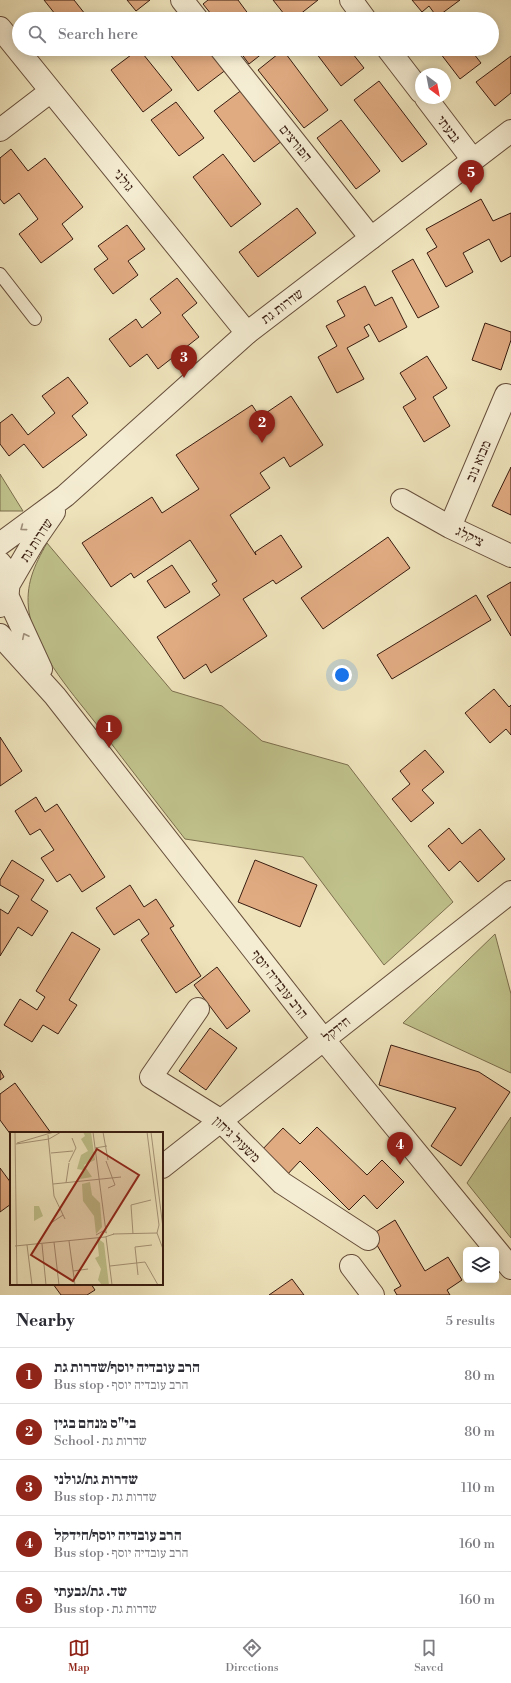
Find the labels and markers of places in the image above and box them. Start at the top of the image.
pin: 5 [458,160,484,193]
pin: 3 [171,345,197,378]
pin: 2 [249,410,275,443]
pin: 1 [96,715,122,748]
pin: 4 [387,1132,413,1165]

